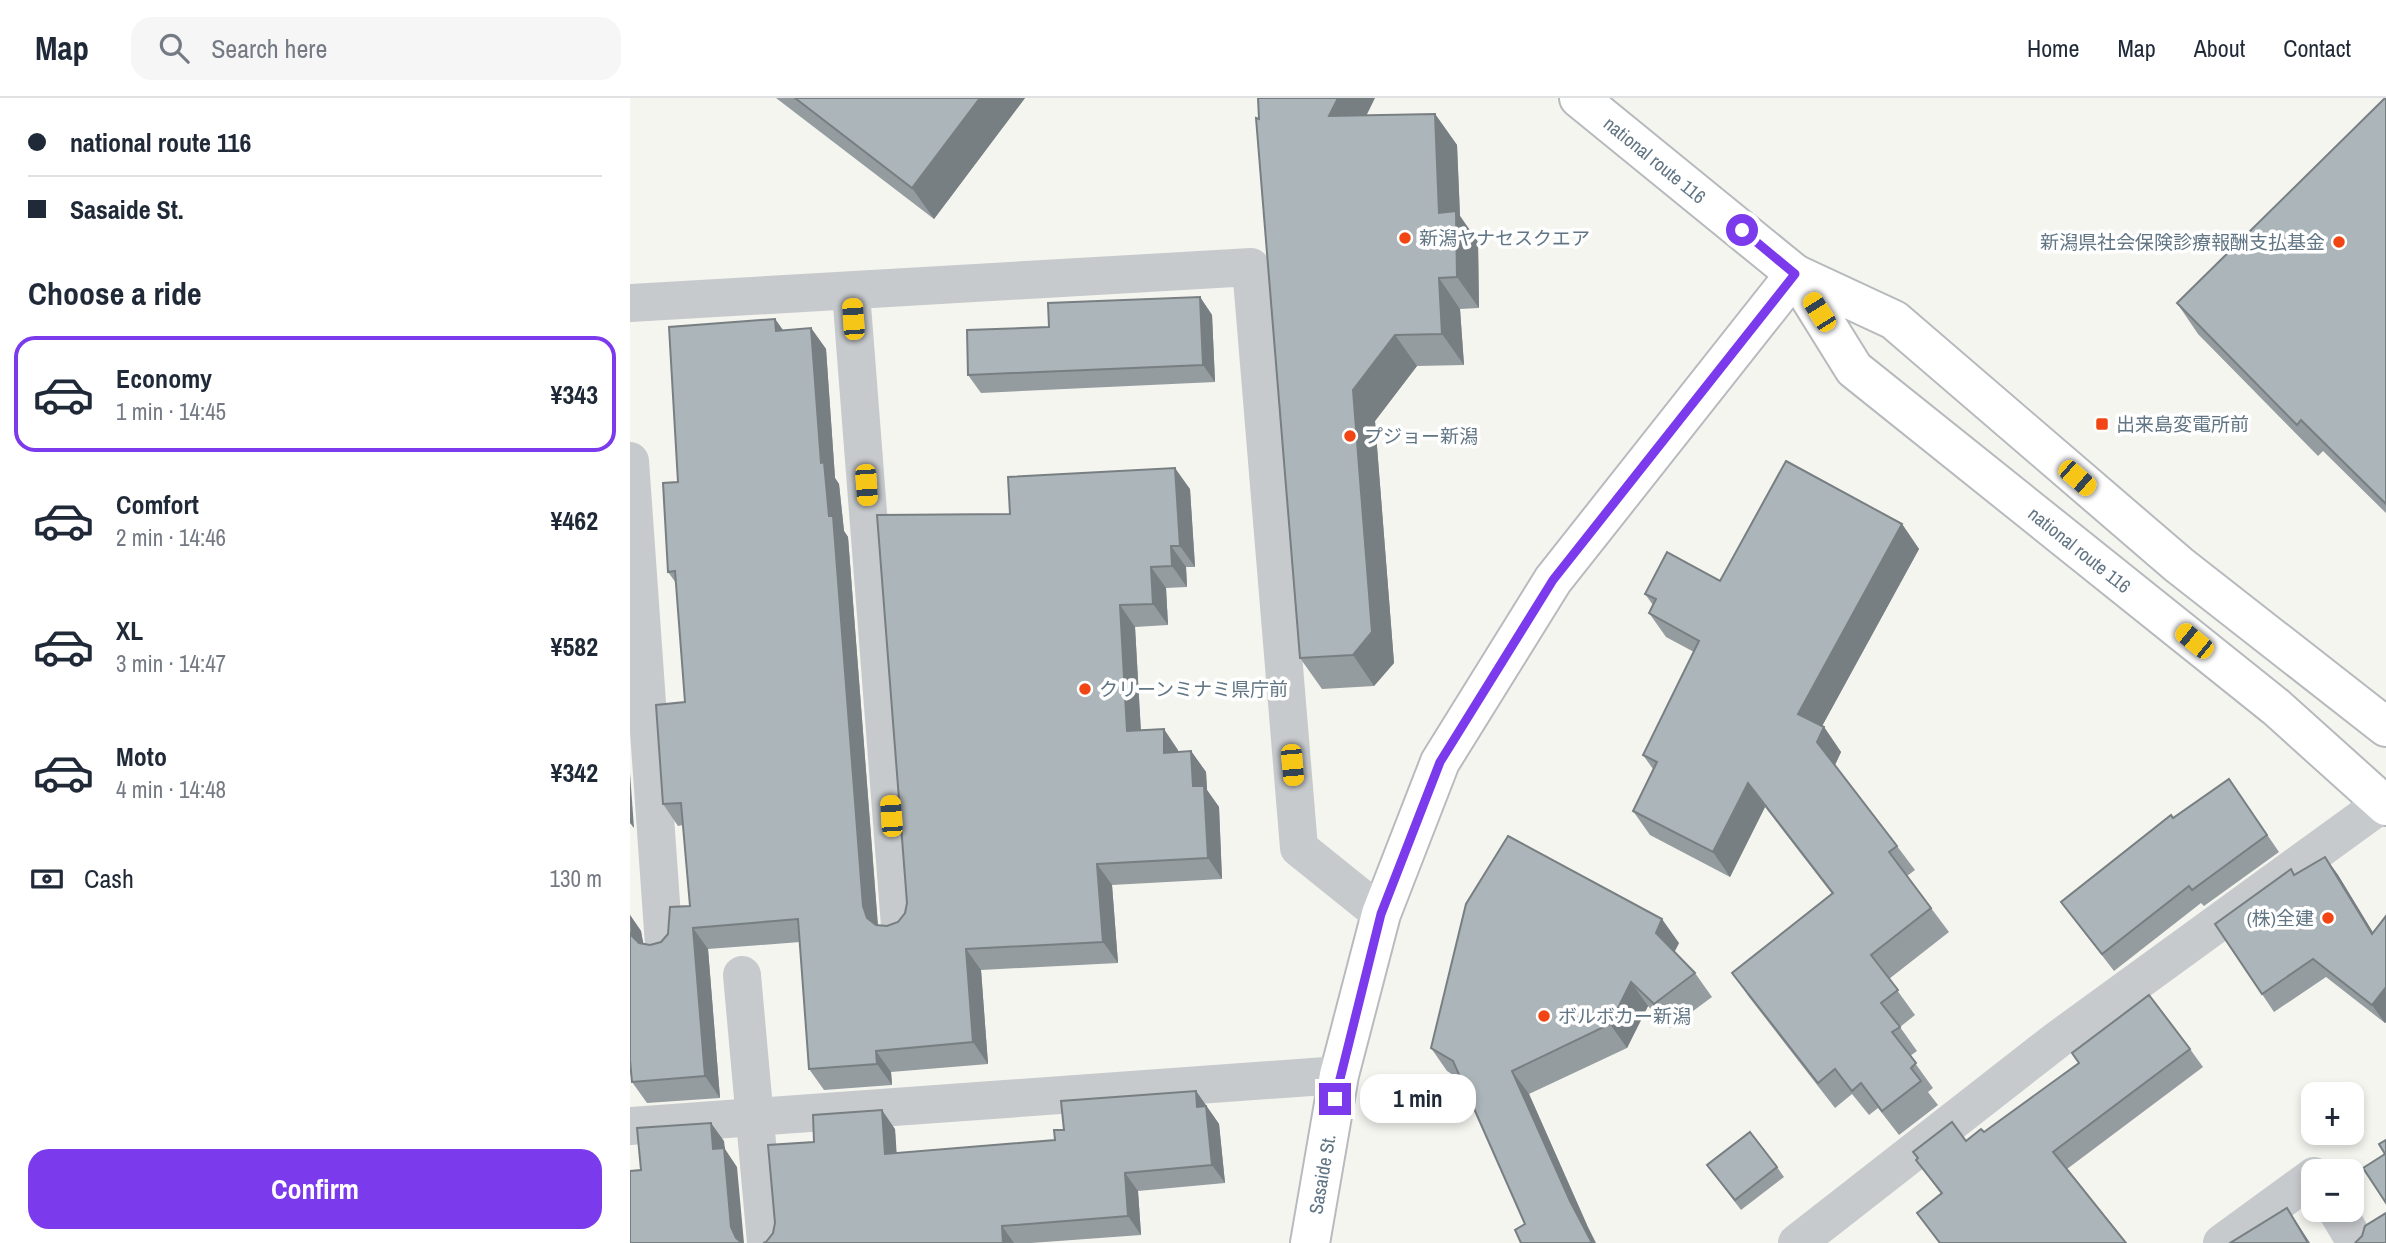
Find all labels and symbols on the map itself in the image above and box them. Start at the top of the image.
street label: national route 116 [1598,110,1711,209]
route start [1726,214,1758,246]
place label: 新潟ヤナセスクエア [1419,225,1590,251]
place label: 新潟県社会保険診療報酬支払基金 [2040,229,2325,255]
marker: 新潟ヤナセスクエア [1397,230,1413,246]
marker: 新潟県社会保険診療報酬支払基金 [2331,234,2347,250]
car [1799,289,1840,335]
car [842,297,865,341]
place label: 出来島変電所前 [2116,411,2249,437]
marker: 出来島変電所前 [2094,416,2110,432]
place label: プジョー新潟 [1364,423,1478,449]
marker: プジョー新潟 [1342,428,1358,444]
car [2055,456,2100,500]
car [855,463,878,507]
street label: national route 116 [2023,501,2136,599]
car [2172,620,2217,662]
place label: クリーンミナミ県庁前 [1099,676,1288,702]
marker: クリーンミナミ県庁前 [1077,681,1093,697]
car [1280,743,1305,787]
car [880,794,903,838]
place label: (株)全建 [2247,905,2314,931]
marker: (株)全建 [2320,910,2336,926]
place label: ボルボカー新潟 [1558,1003,1691,1029]
marker: ボルボカー新潟 [1536,1008,1552,1024]
callout: 1 min [1360,1074,1475,1124]
route end [1319,1083,1351,1115]
street label: Sasaide St. [1302,1132,1342,1216]

